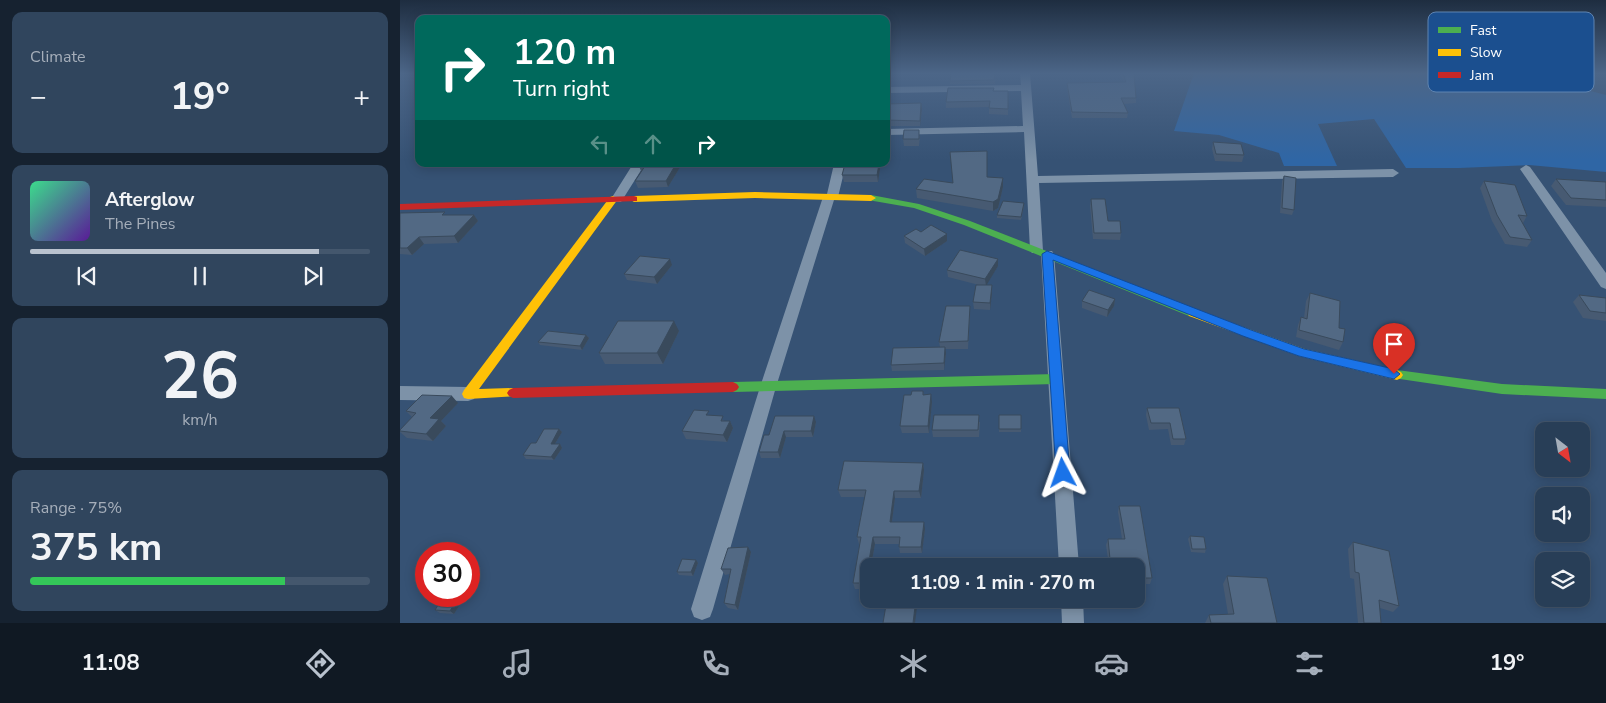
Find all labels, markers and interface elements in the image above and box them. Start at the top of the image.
legend [1428,12,1594,92]
text: Fast [1470,21,1496,40]
text: 120 m [513,29,616,76]
icon: right [430,35,495,100]
text: Slow [1470,43,1502,62]
text: Climate [30,46,85,68]
text: Jam [1469,66,1494,85]
text: 19° [170,71,230,122]
text: Turn right [513,74,609,104]
text: − [30,78,47,116]
text: + [353,78,370,116]
icon: left [586,130,614,158]
icon: ahead [639,130,667,158]
icon: right [692,130,720,158]
text: Afterglow [105,187,195,213]
text: The Pines [105,213,175,235]
icon: previous [73,262,101,290]
icon: pause [186,262,214,290]
icon: next [299,262,327,290]
pin [1373,323,1415,374]
icon: arrive [1380,330,1408,358]
text: 26 [161,332,239,421]
text: km/h [182,409,218,431]
north arrow [1535,422,1590,478]
map controls [1535,422,1590,607]
position arrow [1036,446,1088,498]
button: sound [1535,487,1590,542]
text: Range · 75% [30,497,122,519]
text: 375 km [30,522,162,573]
speed limit sign: 30 [415,542,480,607]
button: layers [1535,552,1590,607]
text: 11:09 · 1 min · 270 m [910,570,1095,596]
icon: directions [303,646,338,681]
icon: music [500,646,535,681]
icon: phone [698,646,733,681]
icon: climate [896,646,931,681]
icon: car [1094,646,1129,681]
icon: filters [1292,646,1327,681]
text: 11:08 [81,648,140,678]
text: 19° [1490,648,1524,678]

